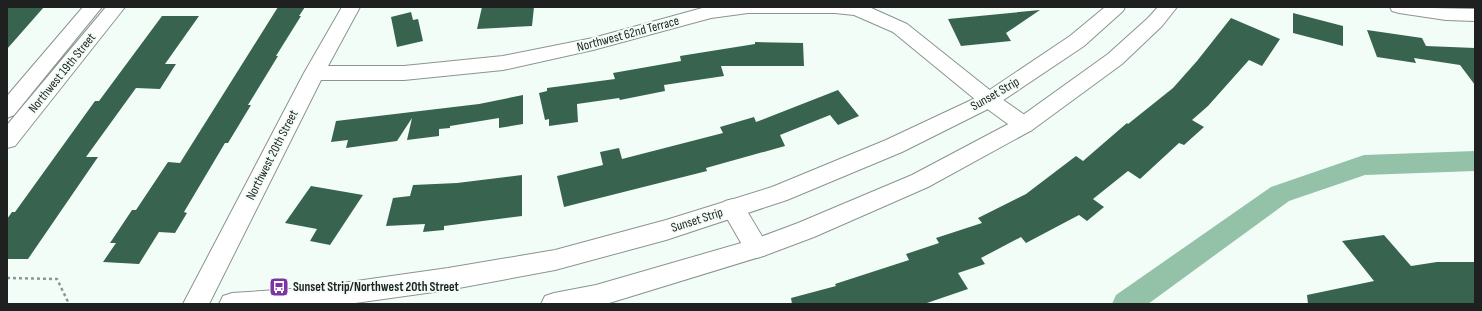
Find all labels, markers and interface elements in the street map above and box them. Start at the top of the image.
street label: Northwest 62nd Terrace [575,13,681,55]
street label: Northwest 19th Street [25,30,99,116]
street label: Sunset Strip [968,74,1022,114]
street label: Northwest 20th Street [242,107,302,203]
street label: Sunset Strip [669,204,725,236]
bus stop icon: Sunset Strip/Northwest 20th Street [268,276,290,298]
place label: Sunset Strip/Northwest 20th Street [293,279,460,295]

